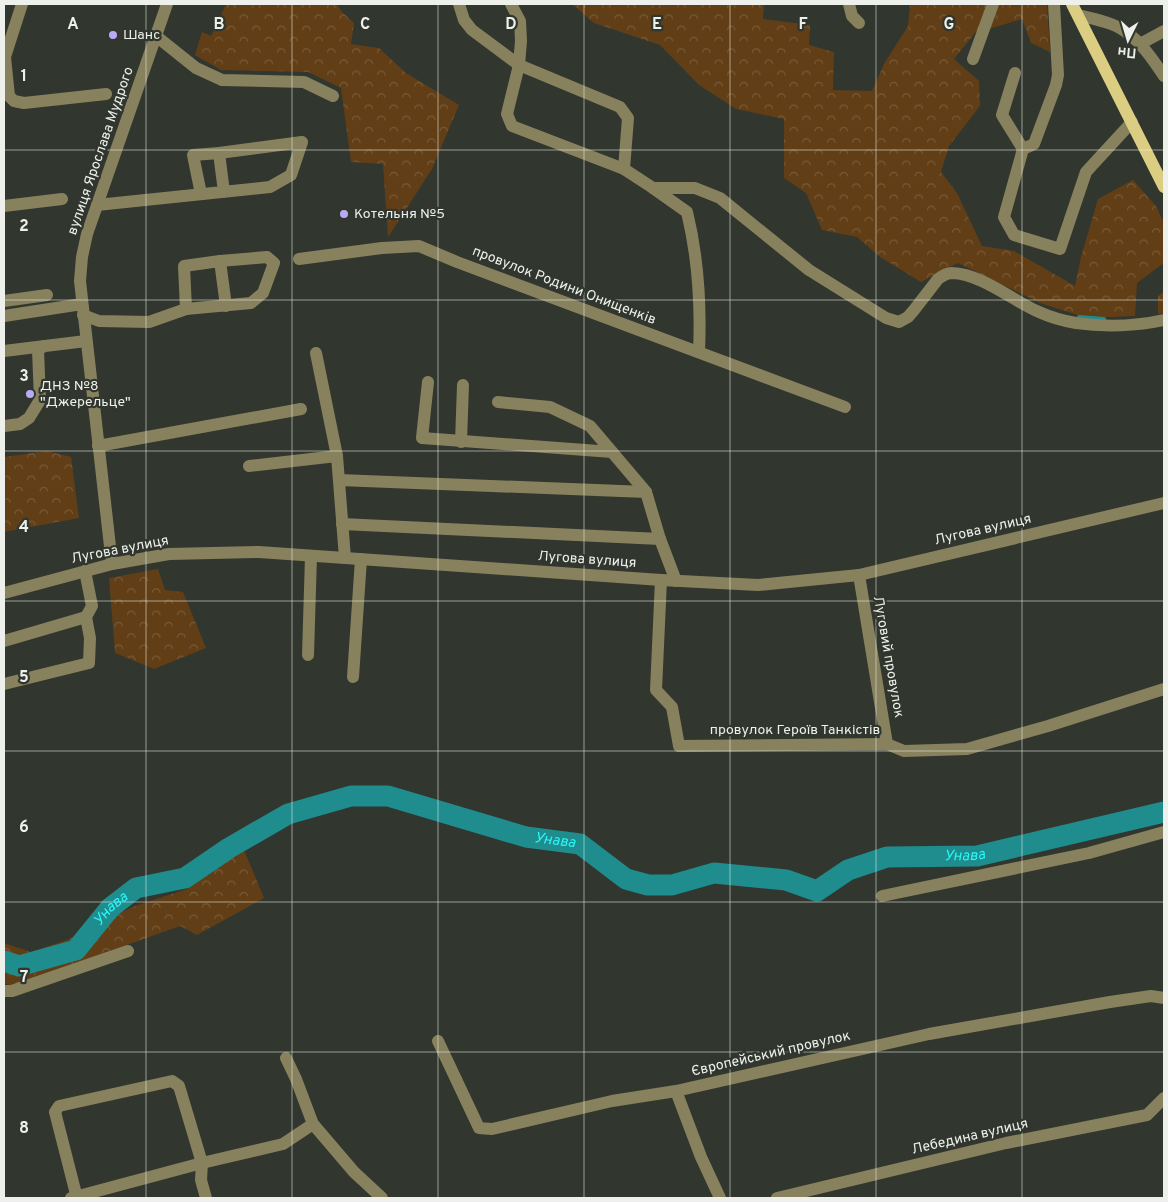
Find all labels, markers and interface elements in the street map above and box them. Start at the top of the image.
text: A [67,15,79,35]
text: B [213,15,225,35]
text: C [360,15,370,35]
text: D [505,15,517,35]
text: E [652,15,662,35]
text: F [798,15,808,35]
text: G [944,15,954,35]
north arrow [1103,15,1153,65]
place label: Шанс [123,27,160,44]
marker: Шанс [107,29,119,41]
text: Пн [1117,42,1137,61]
street label: вулиця Ярослава Мудрого [64,65,138,237]
text: 1 [21,67,27,87]
place label: Котельня №5 [354,206,445,223]
marker: Котельня №5 [338,208,350,220]
text: 2 [19,217,29,237]
street label: провулок Родини Онищенків [470,243,658,329]
text: 3 [19,367,29,387]
place label: ДНЗ №8 "Джерельце" [40,378,131,411]
marker: ДНЗ №8 "Джерельце" [24,388,36,400]
street label: Лугова вулиця [933,511,1033,549]
text: 4 [19,518,29,538]
street label: Лугова вулиця [70,532,170,568]
street label: Лугова вулиця [537,548,637,572]
street label: Луговий провулок [869,595,907,719]
text: 5 [19,668,29,688]
street label: провулок Героїв Танкістів [710,722,880,739]
text: 6 [19,818,29,838]
water label: Унава [533,829,577,853]
water label: Унава [944,845,988,866]
water label: Унава [90,888,132,930]
text: 7 [20,968,28,988]
street label: Європейський провулок [690,1027,852,1081]
street label: Лебедина вулиця [910,1115,1030,1159]
text: 8 [19,1119,29,1139]

